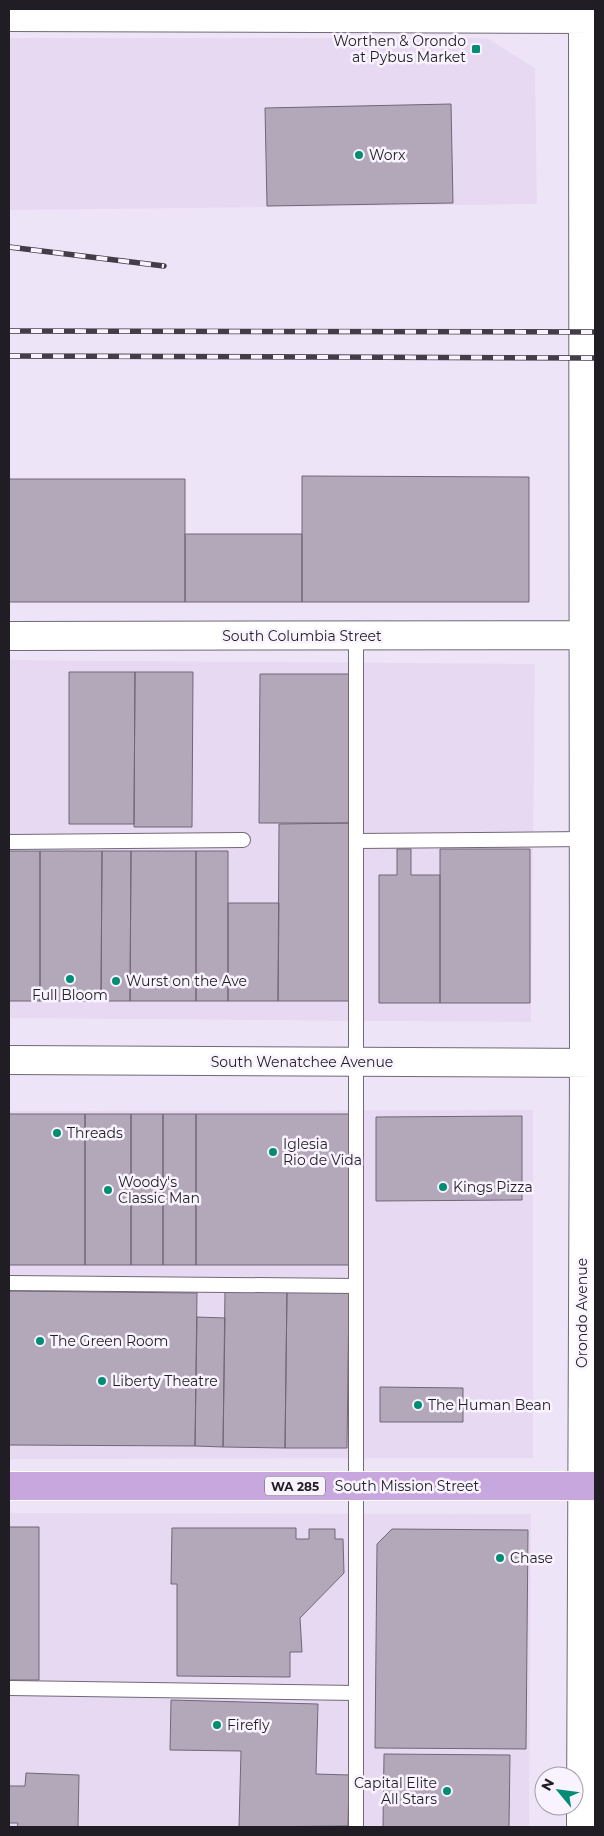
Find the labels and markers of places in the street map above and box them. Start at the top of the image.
place label: Worthen & Orondo at Pybus Market [333,32,466,66]
marker: Worthen & Orondo at Pybus Market [470,43,482,55]
place label: Worx [369,146,406,164]
marker: Worx [353,149,365,161]
place label: Wurst on the Ave [126,972,247,990]
marker: Full Bloom [64,973,76,985]
marker: Wurst on the Ave [110,975,122,987]
place label: Full Bloom [32,986,108,1004]
place label: Threads [67,1124,123,1142]
marker: Threads [51,1127,63,1139]
place label: Iglesia Rio de Vida [283,1135,362,1169]
marker: Iglesia Rio de Vida [267,1146,279,1158]
place label: Woody's Classic Man [118,1173,200,1207]
place label: Kings Pizza [453,1178,533,1196]
marker: Kings Pizza [437,1181,449,1193]
marker: Woody's Classic Man [102,1184,114,1196]
place label: The Green Room [50,1332,168,1350]
marker: The Green Room [34,1335,46,1347]
place label: Liberty Theatre [112,1372,218,1390]
marker: Liberty Theatre [96,1375,108,1387]
place label: The Human Bean [428,1396,551,1414]
marker: The Human Bean [412,1399,424,1411]
place label: Chase [510,1549,553,1567]
marker: Chase [494,1552,506,1564]
place label: Firefly [227,1716,270,1734]
marker: Firefly [211,1719,223,1731]
place label: Capital Elite All Stars [354,1774,437,1808]
marker: Capital Elite All Stars [441,1785,453,1797]

